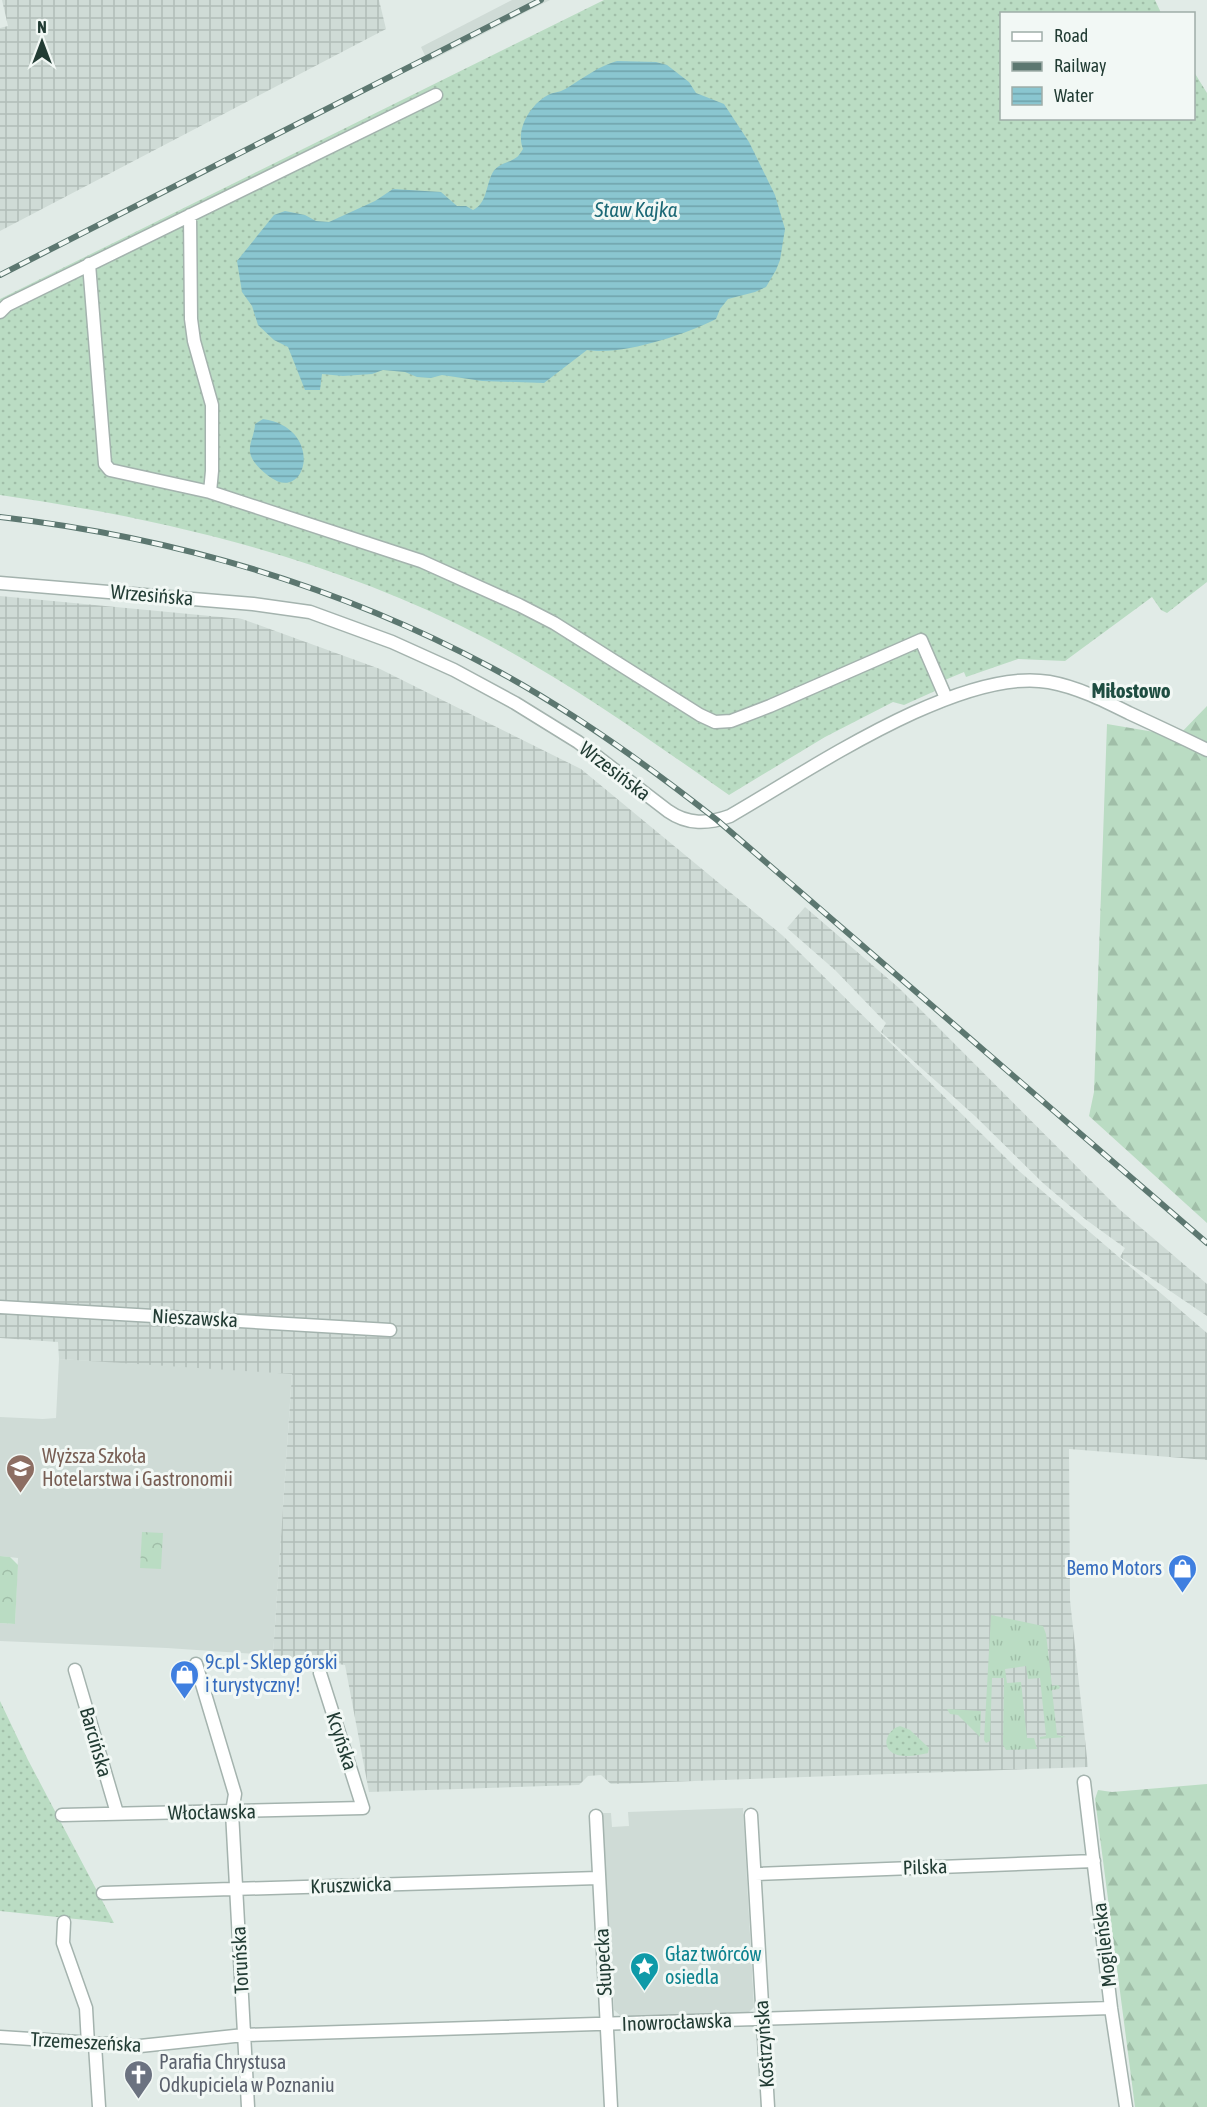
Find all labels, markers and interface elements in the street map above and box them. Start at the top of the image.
north arrow [12,12,72,72]
legend [1000,12,1195,120]
text: N [37,18,47,36]
text: Road [1054,25,1088,46]
text: Railway [1054,55,1106,76]
text: Water [1054,85,1094,106]
water label: Staw Kajka [594,197,678,221]
street label: Wrzesińska [110,579,194,610]
district label: Miłostowo [1091,678,1171,702]
street label: Wrzesińska [575,736,655,805]
street label: Nieszawska [151,1304,239,1331]
place label: Wyższa Szkoła Hotelarstwa i Gastronomii [42,1444,233,1490]
school or university icon: Wyższa Szkoła Hotelarstwa i Gastronomii [5,1452,37,1494]
shop icon: Bemo Motors [1167,1552,1199,1594]
place label: Bemo Motors [1066,1556,1162,1579]
place label: 9c.pl - Sklep górski i turystyczny! [205,1650,338,1696]
shop icon: 9c.pl - Sklep górski i turystyczny! [168,1658,200,1700]
street label: Barcińska [76,1704,117,1779]
street label: Kcyńska [322,1709,363,1773]
street label: Włocławska [168,1799,256,1824]
street label: Pilska [902,1854,948,1879]
street label: Kruszwicka [310,1872,392,1897]
street label: Mogileńska [1087,1901,1120,1989]
street label: Toruńska [226,1926,253,1994]
street label: Słupecka [589,1928,616,1996]
place label: Głaz twórców osiedla [665,1942,762,1988]
place icon: Głaz twórców osiedla [628,1950,660,1992]
street label: Kostrzyńska [749,1999,778,2089]
street label: Inowrocławska [621,2008,733,2035]
street label: Trzemeszeńska [30,2027,142,2056]
place label: Parafia Chrystusa Odkupiciela w Poznaniu [159,2050,335,2096]
church icon: Parafia Chrystusa Odkupiciela w Poznaniu [122,2058,154,2100]

